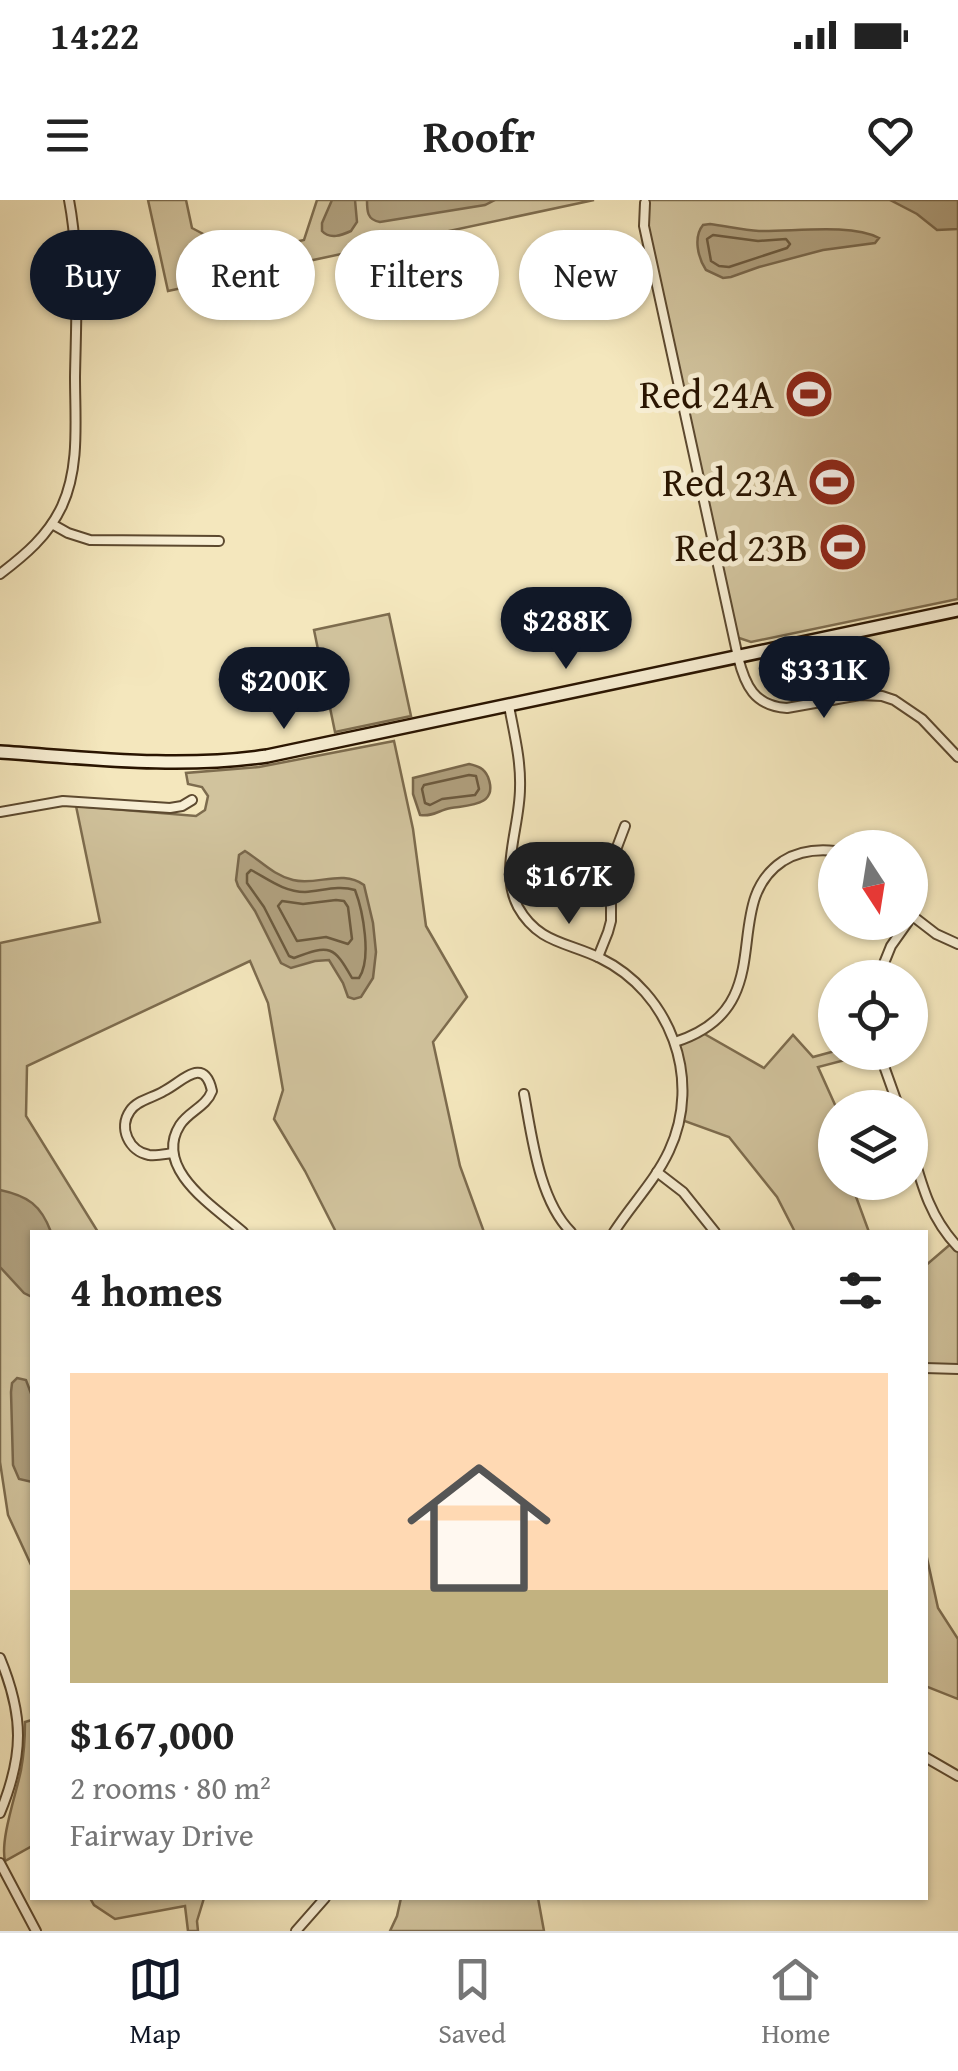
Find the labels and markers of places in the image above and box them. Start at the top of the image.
place label: Red 24A [639,364,774,423]
sports icon: Red 24A [783,368,835,420]
place label: Red 23A [662,452,797,511]
sports icon: Red 23A [806,456,858,508]
place label: Red 23B [675,517,808,576]
sports icon: Red 23B [817,521,869,573]
pin: $288K [496,587,636,672]
pin: $331K [754,636,894,721]
pin: $200K [214,647,354,732]
pin: $167K [499,842,639,927]

